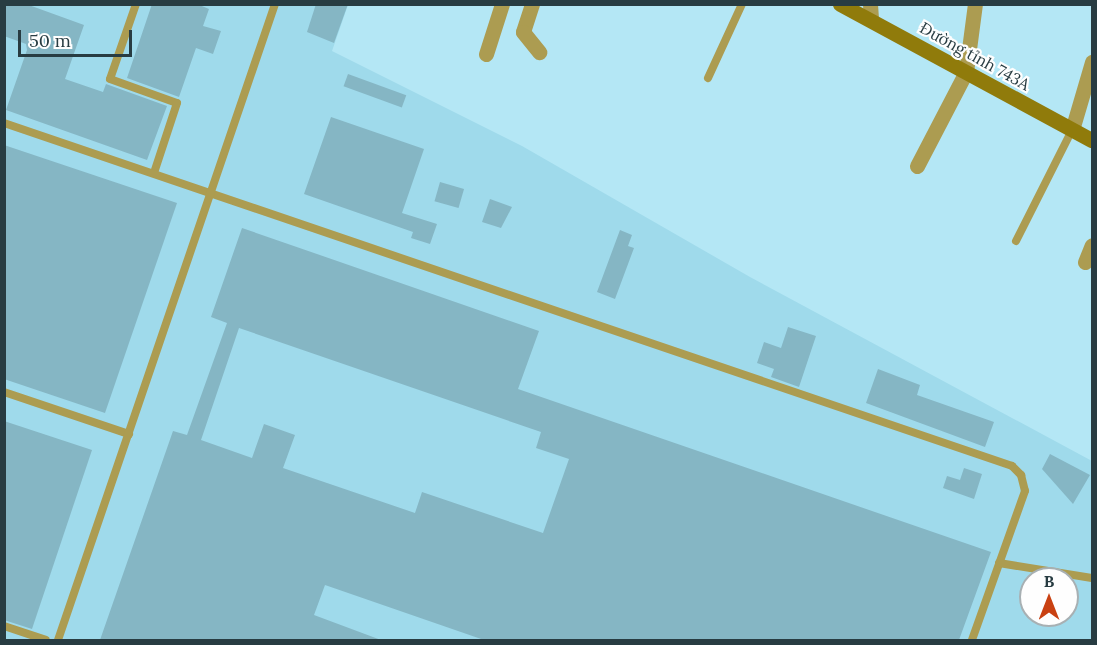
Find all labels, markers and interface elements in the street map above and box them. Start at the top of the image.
scale bar [21,18,135,56]
street label: Đường tỉnh 743A [917,18,1033,94]
text: 50 m [29,29,71,52]
north arrow [1019,567,1079,627]
text: B [1044,571,1054,591]

